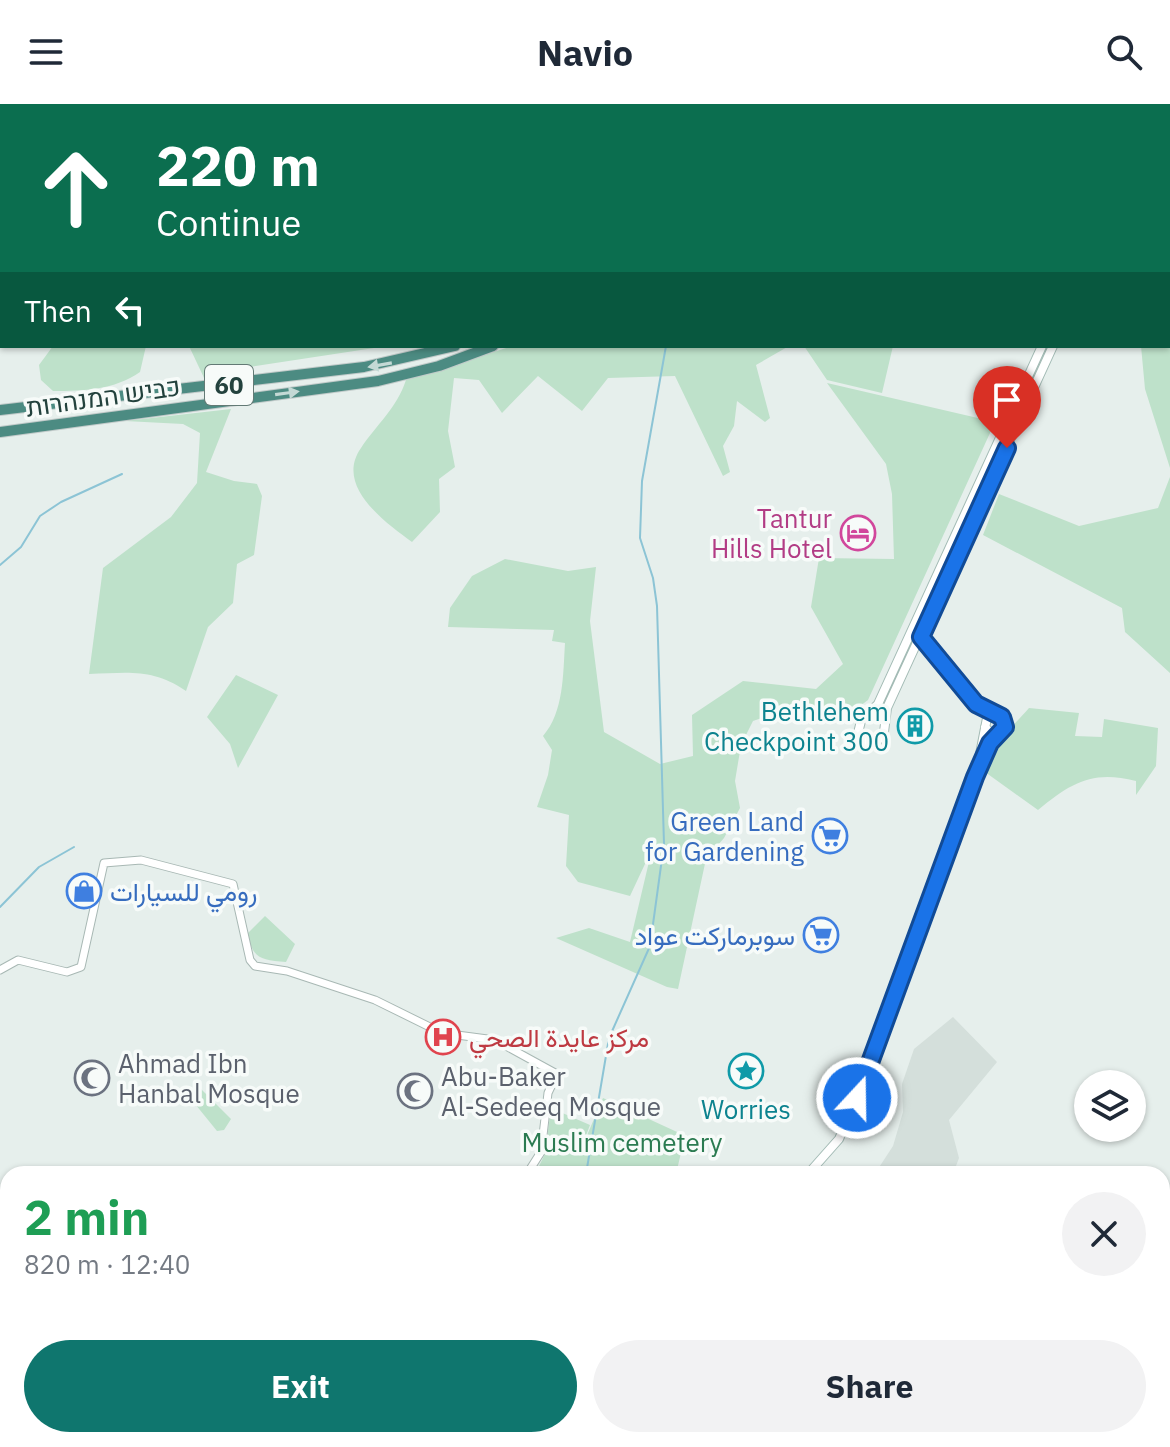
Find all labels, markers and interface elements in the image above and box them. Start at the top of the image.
text: Navio [537,29,633,76]
icon: menu [24,30,68,74]
icon: search [1102,30,1146,74]
text: 220 m [156,129,320,201]
icon: ahead [24,136,128,240]
text: Continue [156,199,301,246]
icon: left [108,288,152,332]
text: Then [24,291,92,330]
one-way arrow [367,359,392,371]
road number: 60 [205,365,253,405]
pin [973,366,1041,448]
street label: כביש המנהרות [24,368,182,424]
icon: arrive [985,378,1029,422]
one-way arrow [275,386,300,399]
place label: Tantur Hills Hotel [711,501,832,565]
hotel icon: Tantur Hills Hotel [839,514,877,552]
place label: Bethlehem Checkpoint 300 [704,694,889,758]
building icon: Bethlehem Checkpoint 300 [896,707,934,745]
place label: Green Land for Gardening [645,804,804,868]
supermarket icon: Green Land for Gardening [811,817,849,855]
shop icon: رومي للسيارات [65,872,103,910]
place label: رومي للسيارات [110,874,257,913]
supermarket icon: سوبرماركت عواد [802,916,840,954]
place label: سوبرماركت عواد [635,918,795,952]
hospital icon: مركز عايدة الصحي [424,1018,462,1056]
place label: مركز عايدة الصحي [469,1020,649,1059]
place label: Ahmad Ibn Hanbal Mosque [118,1046,300,1110]
place icon: Worries [727,1052,765,1090]
position arrow [815,1056,899,1140]
mosque icon: Ahmad Ibn Hanbal Mosque [73,1059,111,1097]
place label: Abu-Baker Al-Sedeeq Mosque [441,1059,661,1123]
map controls [1074,1070,1146,1142]
button: layers [1074,1070,1146,1142]
mosque icon: Abu-Baker Al-Sedeeq Mosque [396,1072,434,1110]
place label: Worries [701,1092,791,1126]
park label: Muslim cemetery [521,1125,723,1159]
text: 2 min [24,1186,149,1248]
button: close [1062,1192,1146,1276]
text: 820 m · 12:40 [24,1247,190,1281]
button: Exit [24,1340,577,1432]
button: Share [593,1340,1146,1432]

